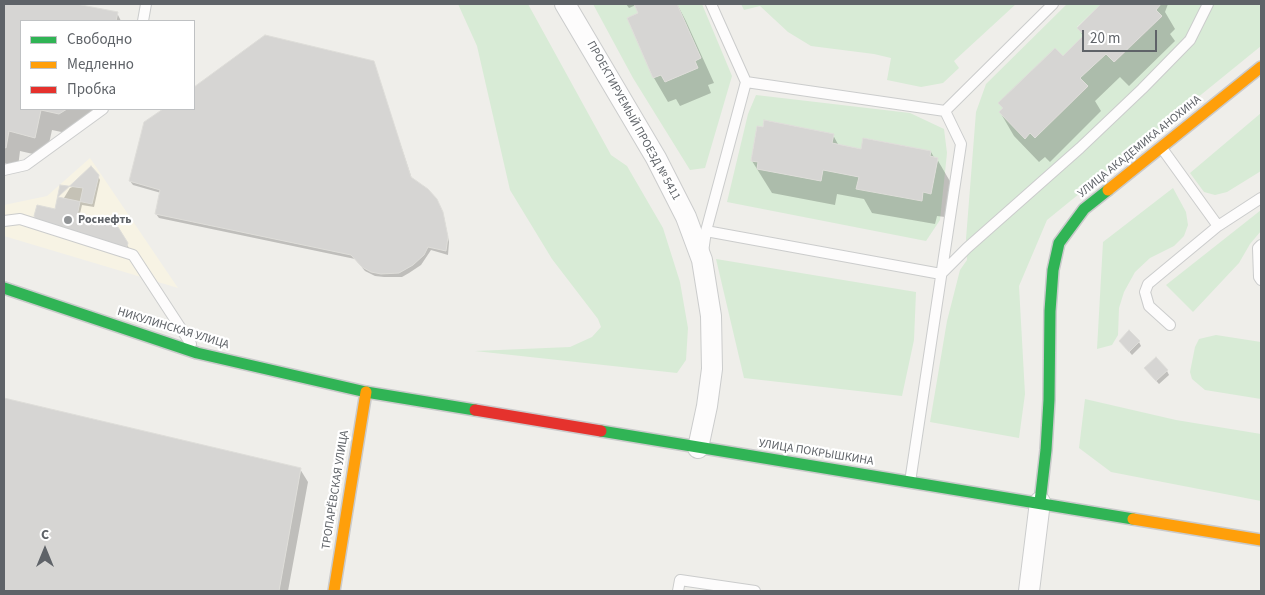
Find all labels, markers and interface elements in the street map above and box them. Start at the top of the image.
legend [20,20,195,110]
scale bar [1085,20,1160,52]
text: 20 m [1090,28,1120,49]
text: Свободно [67,29,132,50]
street label: ПРОЕКТИРУЕМЫЙ ПРОЕЗД № 5411 [583,39,683,203]
text: Медленно [67,54,134,75]
text: Пробка [67,79,116,100]
street label: УЛИЦА АКАДЕМИКА АНОХИНА [1075,93,1205,201]
place label: Роснефть [78,213,131,227]
marker: Роснефть [62,214,74,226]
street label: НИКУЛИНСКАЯ УЛИЦА [115,305,231,353]
street label: ТРОПАРЁВСКАЯ УЛИЦА [319,429,353,551]
street label: УЛИЦА ПОКРЫШКИНА [757,437,875,469]
north arrow [20,525,70,575]
text: С [41,525,49,545]

